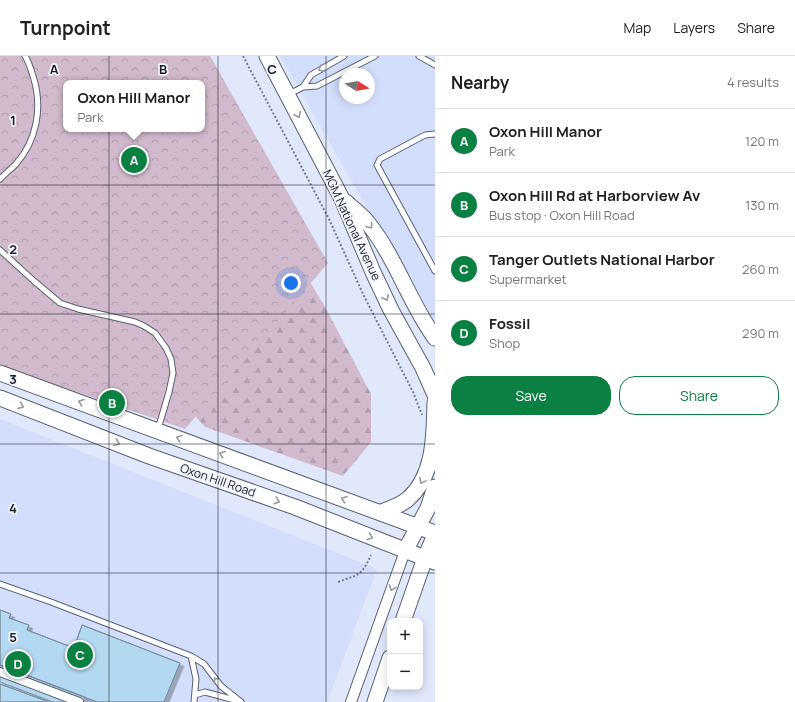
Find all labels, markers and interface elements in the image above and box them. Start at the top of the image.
text: Turnpoint [20,15,111,41]
text: Map [623,18,651,37]
text: Layers [673,18,715,37]
text: Share [737,18,775,37]
text: A [50,60,59,78]
text: B [159,60,167,78]
text: C [267,60,277,78]
one-way arrow [318,64,325,71]
north arrow [339,68,375,104]
text: Nearby [451,71,509,94]
text: 4 results [727,73,779,91]
popup [63,80,205,132]
text: Oxon Hill Manor [77,87,191,108]
text: Park [77,108,103,126]
text: 1 [10,111,16,129]
one-way arrow [294,111,301,118]
text: Oxon Hill Manor [489,121,602,142]
text: A [460,132,468,150]
text: 120 m [745,132,779,150]
text: Park [489,142,515,160]
pin: A [121,145,147,175]
street label: MGM National Avenue [319,167,385,283]
text: Oxon Hill Rd at Harborview Av [489,185,700,206]
text: B [460,196,468,214]
text: 130 m [745,196,779,214]
text: Bus stop · Oxon Hill Road [489,206,635,224]
one-way arrow [365,221,372,228]
text: 2 [9,240,17,258]
text: Tanger Outlets National Harbor [489,249,715,270]
text: C [459,260,469,278]
text: 260 m [742,260,779,278]
text: Supermarket [489,270,567,288]
your location [281,273,301,293]
one-way arrow [381,294,389,302]
text: Fossil [489,313,530,334]
text: D [459,324,469,342]
text: 290 m [742,324,779,342]
text: Shop [489,334,520,352]
text: 3 [9,370,17,388]
button: Save [451,376,611,415]
button: Share [619,376,779,415]
pin: B [99,388,125,418]
one-way arrow [78,399,85,407]
one-way arrow [17,402,24,410]
one-way arrow [176,435,183,443]
one-way arrow [114,439,121,447]
one-way arrow [218,450,225,459]
street label: Oxon Hill Road [178,459,258,501]
one-way arrow [419,477,427,484]
one-way arrow [341,495,348,503]
one-way arrow [274,496,281,504]
text: 4 [9,499,17,517]
one-way arrow [365,532,373,540]
one-way arrow [388,584,396,591]
map controls [387,618,423,690]
button: + [387,618,423,654]
text: 5 [9,628,17,646]
pin: C [67,640,93,670]
pin: D [5,649,31,679]
button: − [387,654,423,690]
one-way arrow [213,677,220,684]

